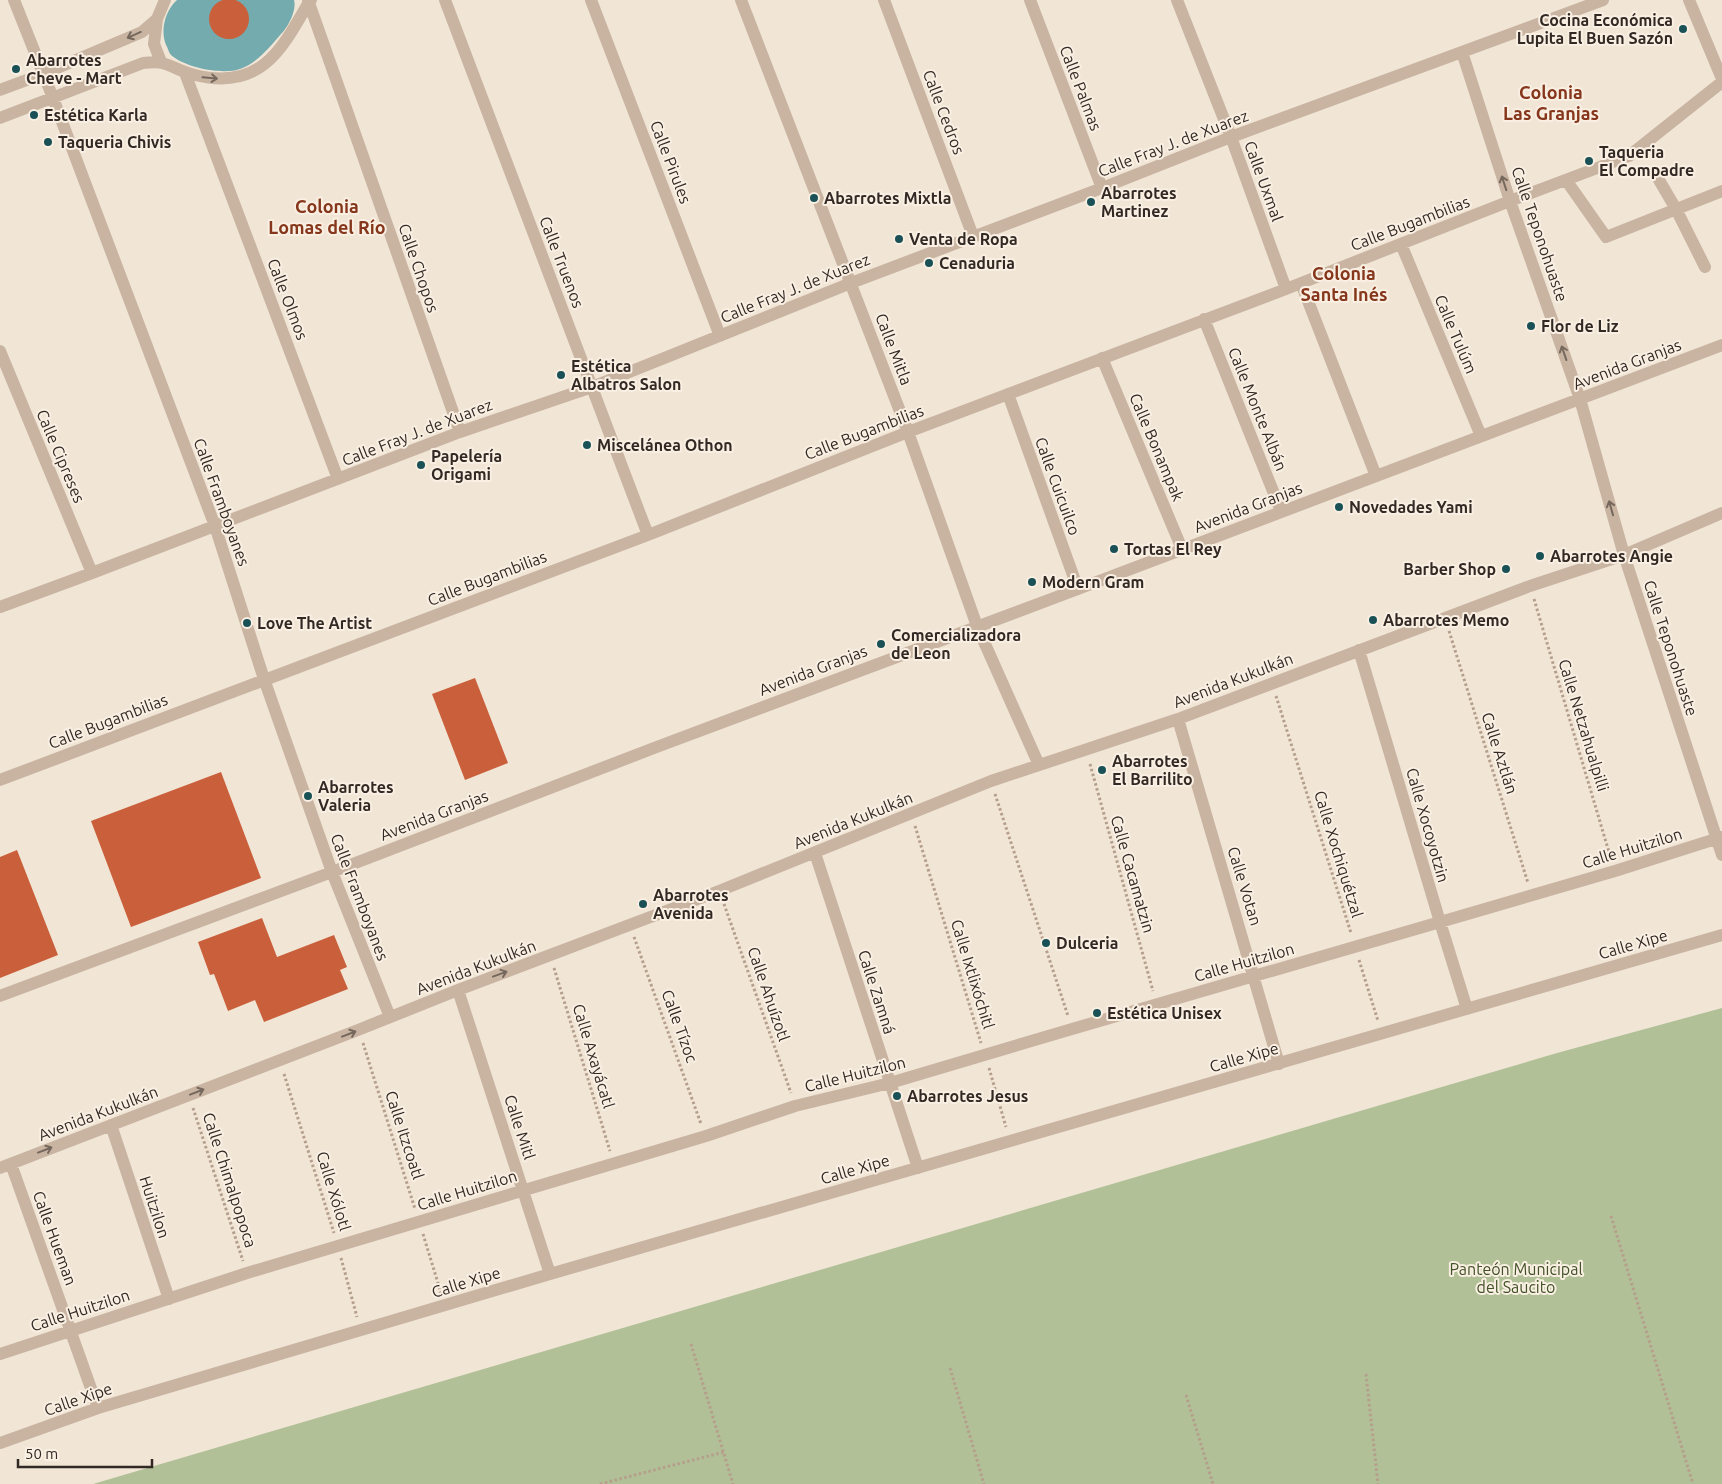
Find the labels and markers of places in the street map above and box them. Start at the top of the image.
place label: Cocina Económica Lupita El Buen Sazón [1517,11,1673,47]
marker: Cocina Económica Lupita El Buen Sazón [1677,23,1689,35]
place label: Abarrotes Cheve - Mart [26,51,122,87]
marker: Abarrotes Cheve - Mart [10,63,22,75]
place label: Estética Karla [44,106,148,124]
marker: Estética Karla [28,109,40,121]
place label: Taqueria Chivis [58,133,171,151]
marker: Taqueria Chivis [42,136,54,148]
place label: Taqueria El Compadre [1599,143,1694,179]
marker: Taqueria El Compadre [1583,155,1595,167]
place label: Abarrotes Martinez [1101,184,1177,220]
place label: Abarrotes Mixtla [824,189,951,207]
marker: Abarrotes Mixtla [808,192,820,204]
marker: Abarrotes Martinez [1085,196,1097,208]
place label: Venta de Ropa [909,230,1018,248]
marker: Venta de Ropa [893,233,905,245]
place label: Cenaduria [939,254,1015,272]
marker: Cenaduria [923,257,935,269]
place label: Flor de Liz [1541,317,1619,335]
marker: Flor de Liz [1525,320,1537,332]
place label: Estética Albatros Salon [571,357,681,393]
marker: Estética Albatros Salon [555,369,567,381]
place label: Miscelánea Othon [597,436,733,454]
marker: Miscelánea Othon [581,439,593,451]
place label: Papelería Origami [431,447,502,483]
marker: Papelería Origami [415,459,427,471]
place label: Novedades Yami [1349,498,1473,516]
marker: Novedades Yami [1333,501,1345,513]
place label: Tortas El Rey [1124,540,1222,558]
marker: Tortas El Rey [1108,543,1120,555]
place label: Abarrotes Angie [1550,547,1673,565]
marker: Abarrotes Angie [1534,550,1546,562]
place label: Barber Shop [1403,560,1496,578]
marker: Barber Shop [1500,563,1512,575]
place label: Modern Gram [1042,573,1144,591]
marker: Modern Gram [1026,576,1038,588]
place label: Abarrotes Memo [1383,611,1509,629]
place label: Love The Artist [257,614,372,632]
marker: Abarrotes Memo [1367,614,1379,626]
marker: Love The Artist [241,617,253,629]
place label: Comercializadora de Leon [891,626,1021,662]
marker: Comercializadora de Leon [875,638,887,650]
place label: Abarrotes El Barrilito [1112,752,1193,788]
marker: Abarrotes El Barrilito [1096,764,1108,776]
place label: Abarrotes Valeria [318,778,394,814]
marker: Abarrotes Valeria [302,790,314,802]
place label: Abarrotes Avenida [653,886,729,922]
marker: Abarrotes Avenida [637,898,649,910]
place label: Dulceria [1056,934,1118,952]
marker: Dulceria [1040,937,1052,949]
place label: Estética Unisex [1107,1004,1222,1022]
marker: Estética Unisex [1091,1007,1103,1019]
place label: Abarrotes Jesus [907,1087,1028,1105]
marker: Abarrotes Jesus [891,1090,903,1102]

